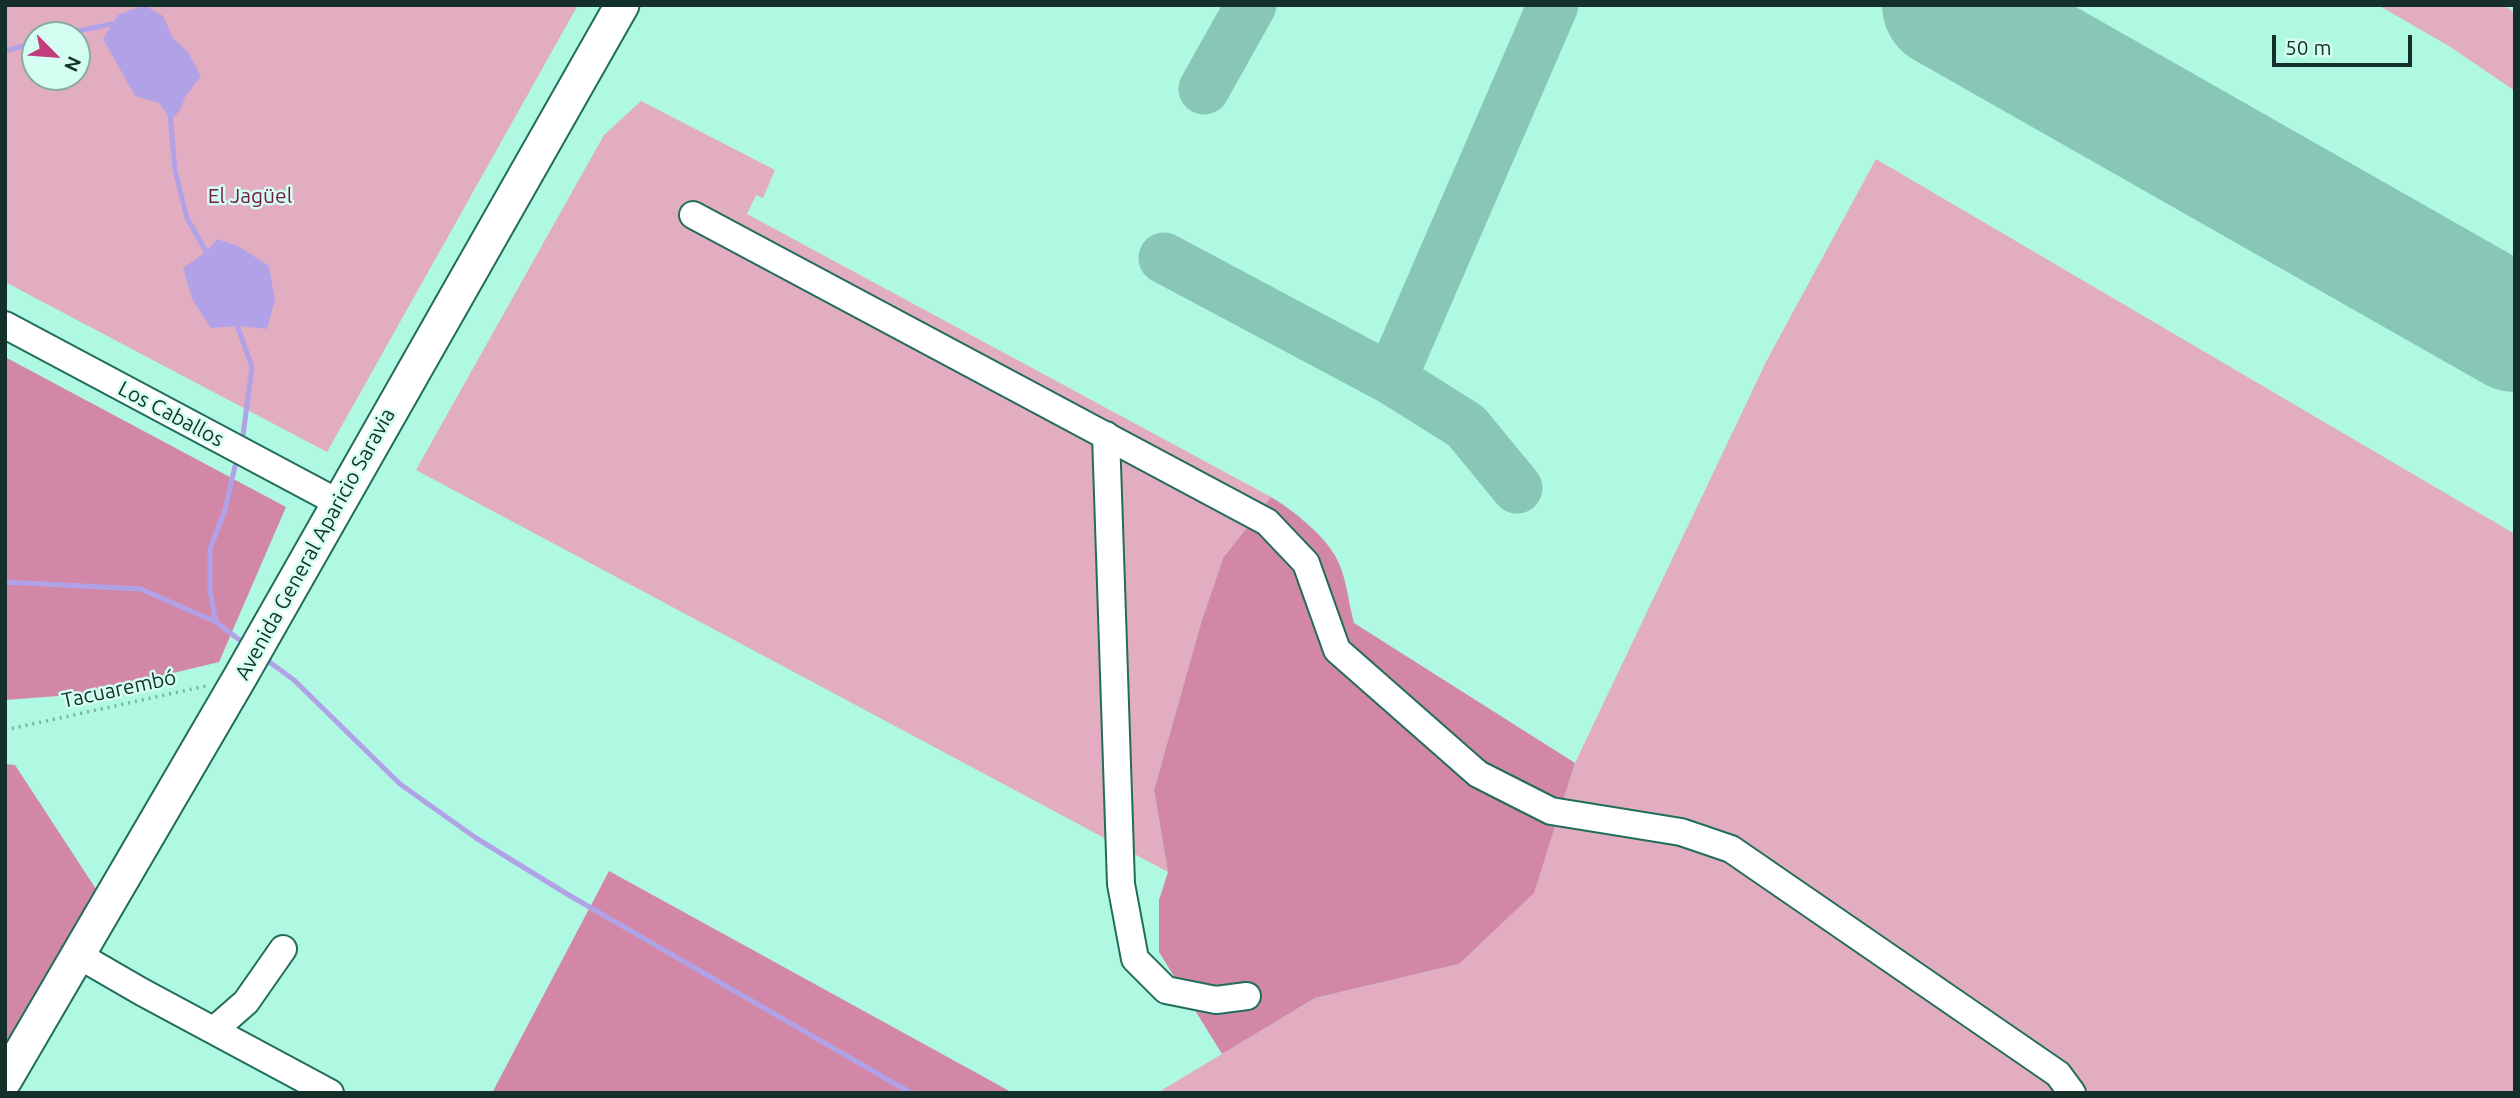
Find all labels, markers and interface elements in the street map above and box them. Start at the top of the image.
north arrow [21,21,91,91]
scale bar [2275,21,2415,65]
text: 50 m [2285,35,2332,59]
text: N [60,53,86,75]
park label: El Jagüel [208,183,292,209]
street label: Los Caballos [114,376,228,452]
street label: Avenida General Aparicio Saravia [230,404,400,684]
street label: Tacuarembó [59,665,179,713]

